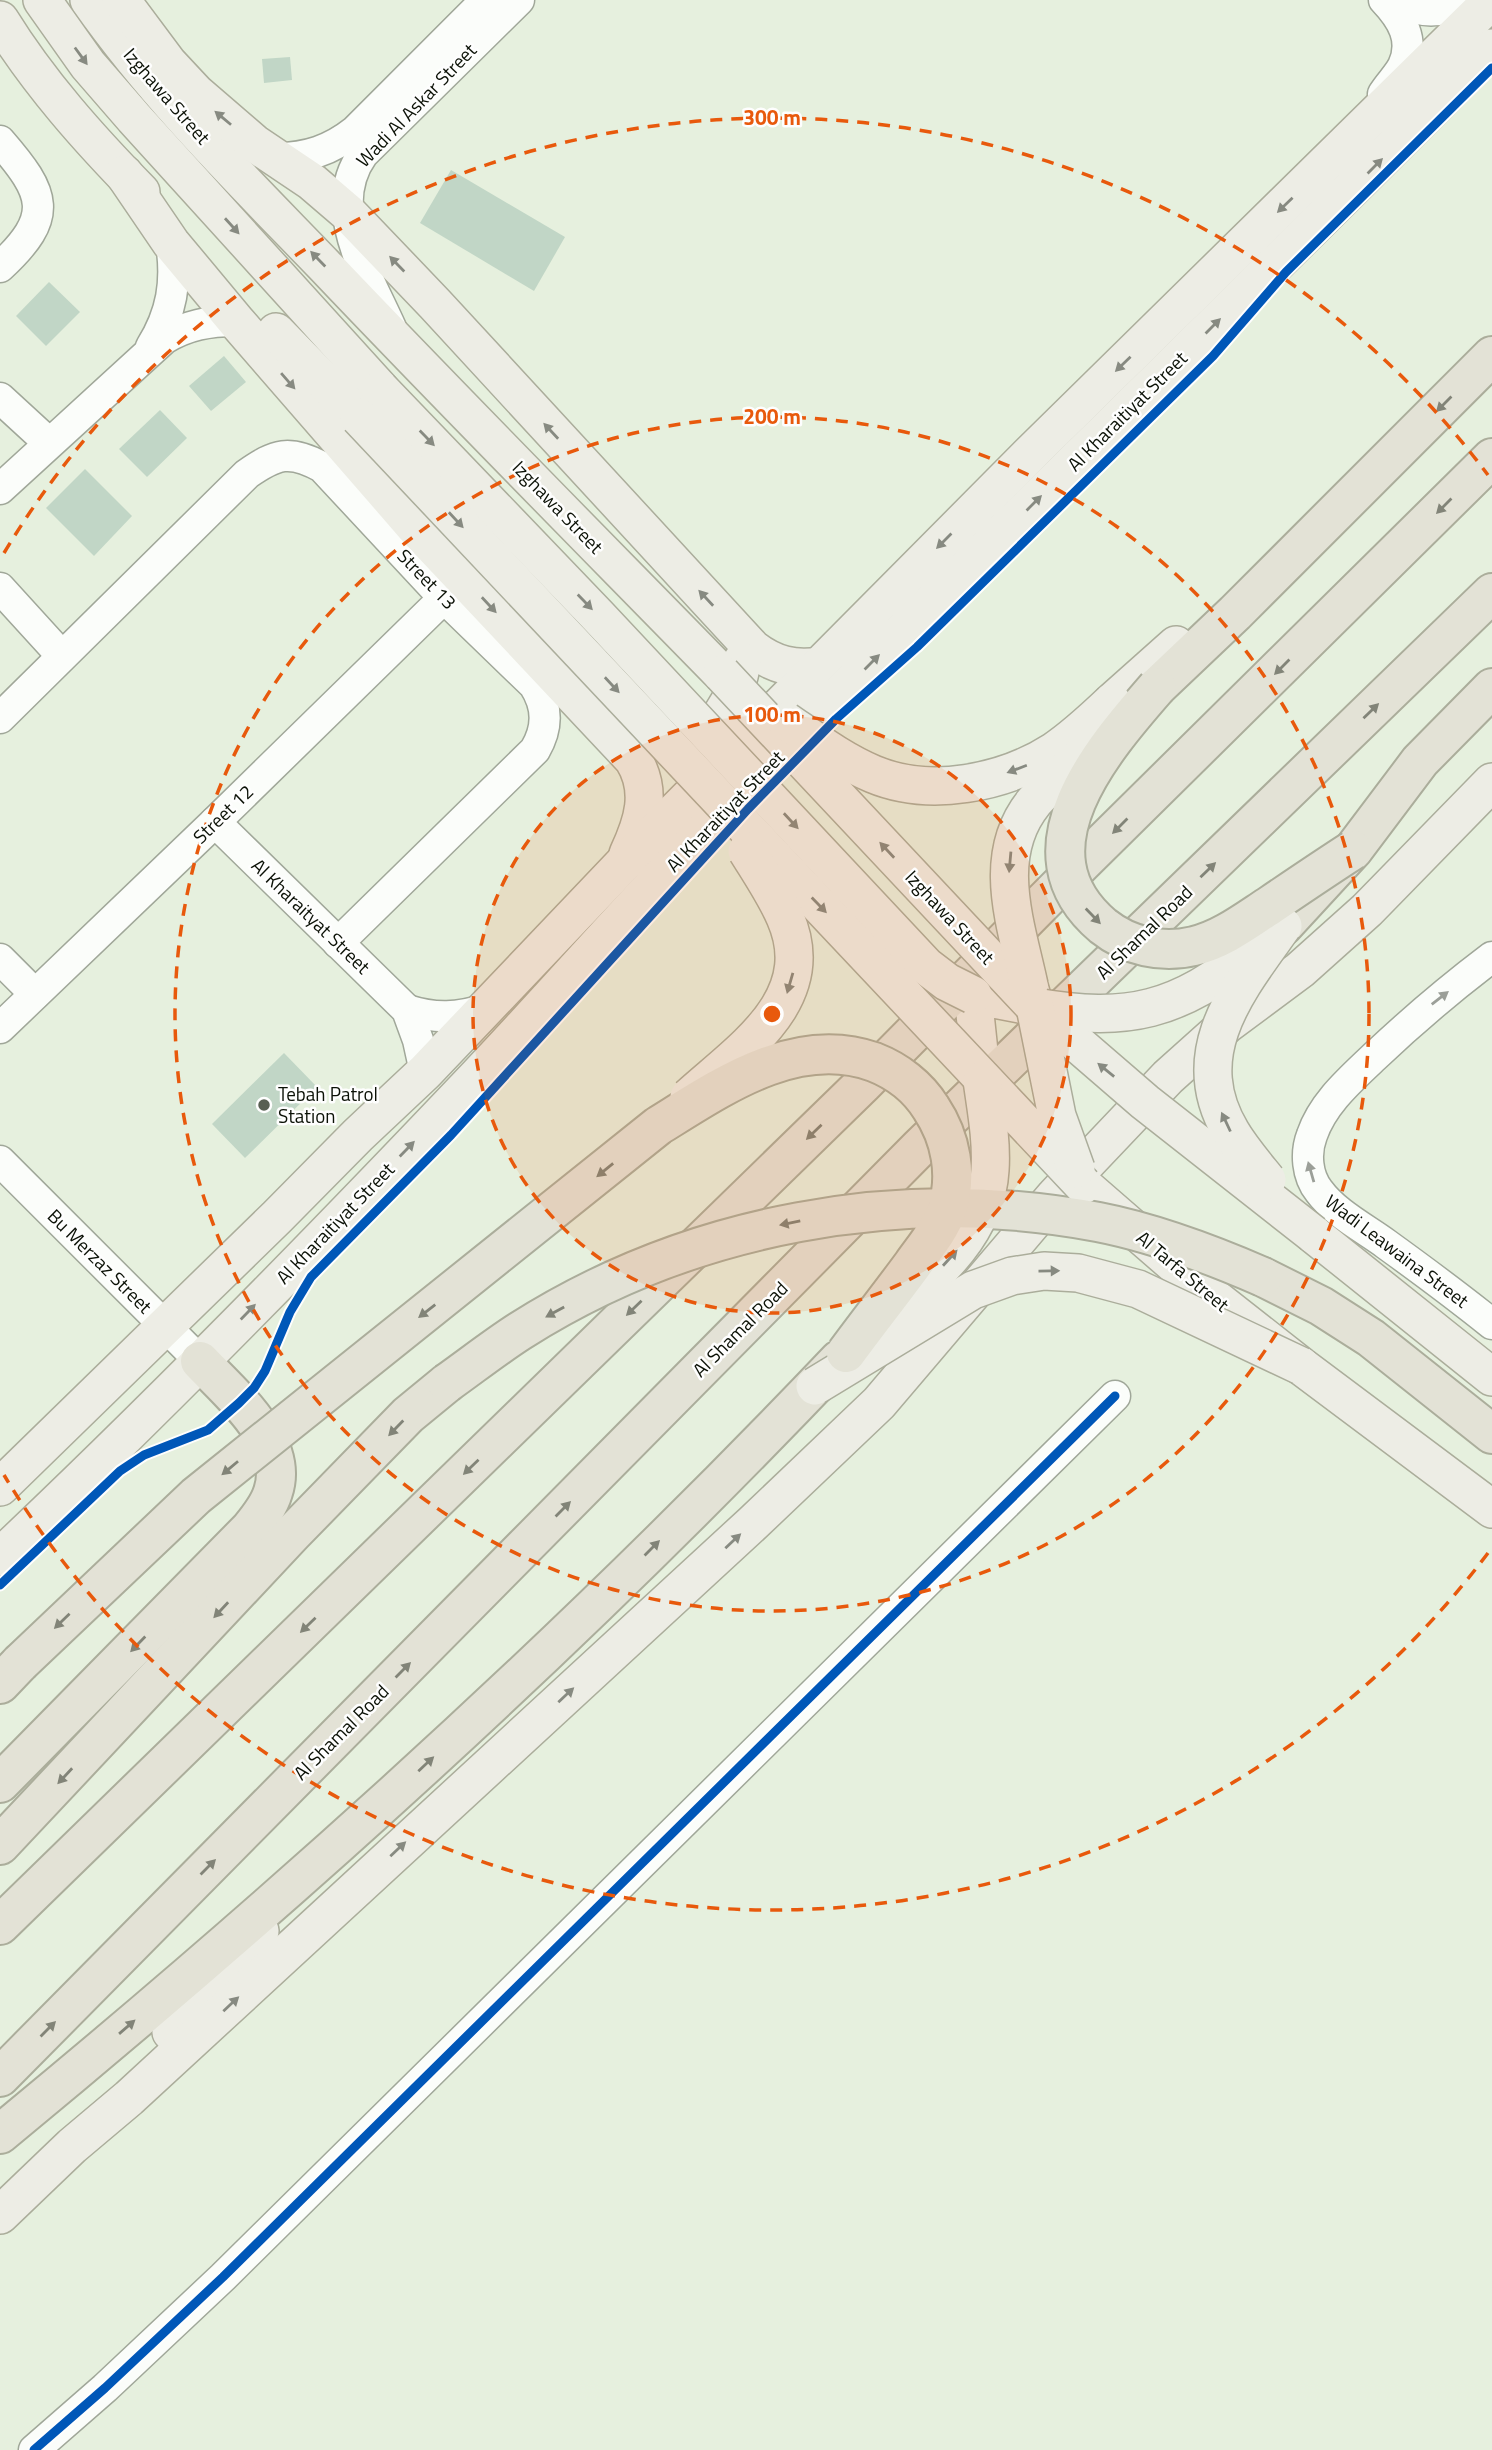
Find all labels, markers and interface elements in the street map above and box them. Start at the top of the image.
street label: Wadi Al Askar Street [349,36,483,173]
street label: Izghawa Street [117,41,218,151]
one-way arrow [74,46,88,65]
text: 300 m [743,101,801,133]
one-way arrow [215,111,232,126]
one-way arrow [1367,158,1383,174]
one-way arrow [1277,196,1294,213]
one-way arrow [224,217,240,235]
one-way arrow [310,251,326,268]
one-way arrow [389,255,406,272]
one-way arrow [1205,318,1222,335]
street label: Al Kharaitiyat Street [1060,344,1194,477]
one-way arrow [1114,355,1131,372]
one-way arrow [280,372,296,390]
one-way arrow [1436,395,1452,412]
text: 200 m [743,400,801,432]
one-way arrow [543,422,559,440]
one-way arrow [419,429,435,446]
street label: Izghawa Street [506,453,611,560]
one-way arrow [1025,495,1041,512]
one-way arrow [1435,498,1452,515]
one-way arrow [448,511,464,529]
one-way arrow [936,532,952,549]
street label: Street 13 [391,542,464,616]
one-way arrow [698,590,714,607]
one-way arrow [576,593,592,610]
one-way arrow [480,596,496,613]
one-way arrow [863,654,880,671]
one-way arrow [1274,658,1291,674]
one-way arrow [604,677,621,694]
text: 100 m [743,698,801,730]
one-way arrow [1362,704,1379,720]
street label: Al Kharaitiyat Street [659,743,791,878]
one-way arrow [1006,764,1027,775]
street label: Street 12 [186,777,260,850]
one-way arrow [782,812,798,829]
one-way arrow [1112,818,1129,834]
one-way arrow [880,842,896,859]
street label: Al Kharaityat Street [245,851,378,980]
one-way arrow [1004,851,1015,873]
one-way arrow [1199,862,1216,878]
street label: Izghawa Street [899,863,1002,971]
street label: Al Shamal Road [1089,878,1199,985]
one-way arrow [810,896,827,913]
one-way arrow [1085,907,1101,924]
one-way arrow [784,972,795,994]
one-way arrow [1431,991,1449,1006]
centre of rings [760,1002,784,1026]
one-way arrow [1097,1062,1115,1077]
place label: Tebah Patrol Station [278,1079,378,1130]
marker: Tebah Patrol Station [256,1097,272,1113]
one-way arrow [1220,1112,1232,1132]
one-way arrow [806,1124,823,1141]
one-way arrow [398,1141,414,1158]
street label: Al Kharaitiyat Street [269,1155,401,1290]
one-way arrow [1306,1161,1316,1182]
one-way arrow [596,1162,614,1176]
street label: Wadi Leawaina Street [1319,1187,1476,1315]
street label: Bu Merzaz Street [41,1202,160,1320]
one-way arrow [779,1218,801,1229]
street label: Al Tarfa Street [1131,1223,1236,1318]
one-way arrow [942,1249,958,1267]
one-way arrow [1038,1266,1060,1277]
street label: Al Shamal Road [685,1274,794,1383]
one-way arrow [626,1299,643,1315]
one-way arrow [418,1303,435,1318]
one-way arrow [240,1304,256,1321]
one-way arrow [545,1306,565,1318]
one-way arrow [388,1419,404,1436]
one-way arrow [463,1458,480,1474]
one-way arrow [221,1460,238,1475]
one-way arrow [554,1500,571,1517]
one-way arrow [724,1533,742,1549]
one-way arrow [644,1540,661,1557]
one-way arrow [213,1601,229,1619]
one-way arrow [54,1613,71,1629]
one-way arrow [300,1617,317,1633]
one-way arrow [130,1635,146,1652]
one-way arrow [394,1662,411,1679]
street label: Al Shamal Road [286,1677,395,1786]
one-way arrow [557,1687,575,1703]
one-way arrow [417,1757,434,1773]
one-way arrow [58,1767,74,1784]
one-way arrow [389,1842,406,1858]
one-way arrow [200,1859,216,1875]
one-way arrow [222,1996,239,2012]
one-way arrow [118,2019,136,2034]
one-way arrow [39,2021,56,2037]

